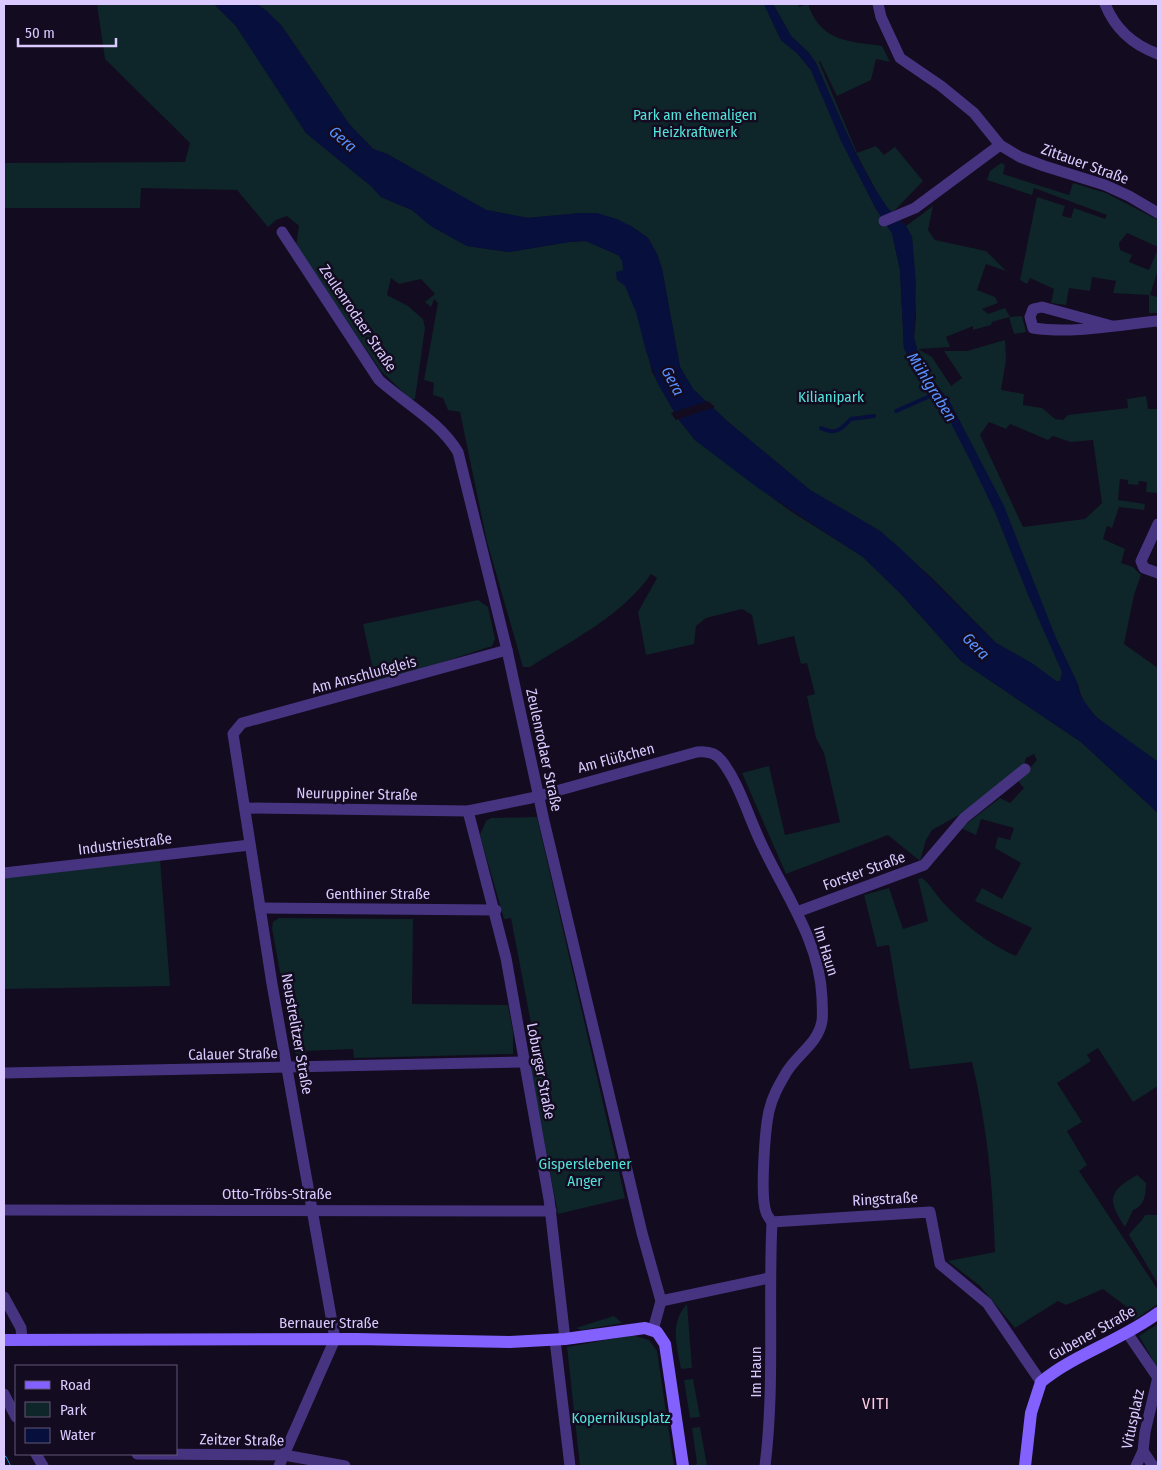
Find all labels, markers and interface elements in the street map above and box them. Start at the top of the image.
scale bar [18,15,115,47]
text: 50 m [25,24,55,42]
park label: Park am ehemaligen Heizkraftwerk [633,106,757,141]
water label: Gera [325,122,361,156]
street label: Zittauer Straße [1039,140,1131,188]
street label: Zeulenrodaer Straße [315,261,401,375]
water label: Mühlgraben [903,349,961,425]
water label: Gera [658,363,688,399]
park label: Kilianipark [798,388,864,406]
water label: Gera [959,629,993,663]
street label: Am Anschlußgleis [310,652,418,698]
street label: Zeulenrodaer Straße [522,687,566,813]
street label: Am Flüßchen [576,739,656,777]
street label: Neuruppiner Straße [296,784,418,804]
street label: Industriestraße [77,829,173,859]
street label: Forster Straße [820,848,908,894]
street label: Genthiner Straße [326,885,430,903]
street label: Im Haun [810,924,842,978]
street label: Neustrelitzer Straße [278,972,316,1096]
street label: Loburger Straße [523,1021,559,1121]
street label: Calauer Straße [188,1044,278,1064]
park label: Gisperslebener Anger [539,1155,632,1190]
street label: Otto-Tröbs-Straße [222,1185,332,1203]
street label: Ringstraße [852,1188,918,1210]
street label: Gubener Straße [1046,1302,1138,1364]
street label: Bernauer Straße [279,1314,379,1332]
street label: Im Haun [747,1346,765,1398]
legend [15,1365,178,1455]
text: Road [60,1376,91,1394]
street label: Vitusplatz [1118,1387,1148,1451]
district label: VITI [862,1394,890,1413]
text: Park [60,1401,87,1419]
park label: Kopernikusplatz [571,1409,671,1427]
text: Water [60,1426,96,1444]
street label: Zeitzer Straße [199,1430,285,1450]

